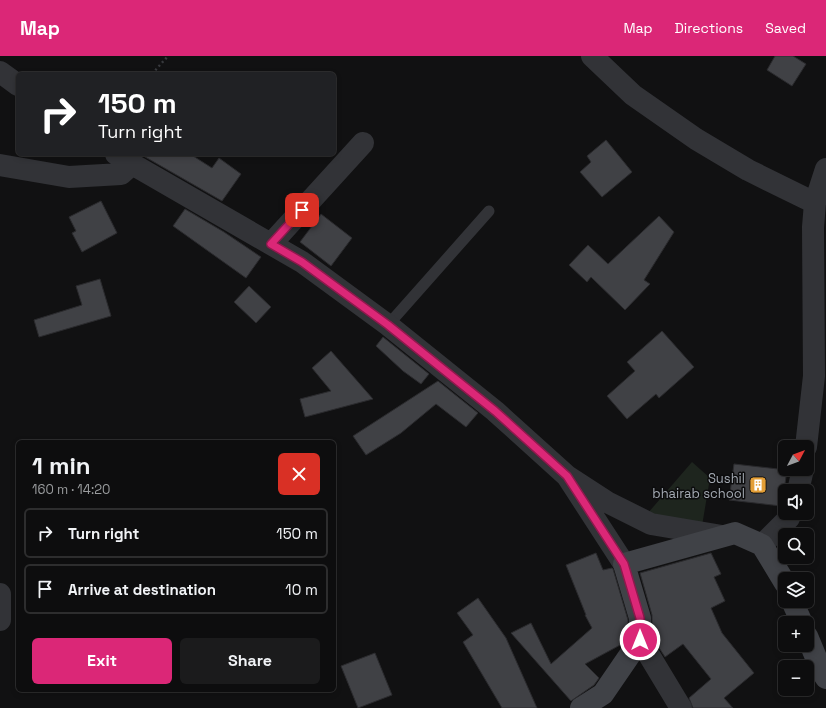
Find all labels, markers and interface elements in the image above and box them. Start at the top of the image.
text: Map [20,16,60,41]
text: Map [623,19,653,37]
text: Directions [675,19,743,37]
text: Saved [765,19,806,37]
text: 150 m [98,85,177,121]
icon: right [32,88,84,140]
text: Turn right [98,120,182,143]
pin [285,193,319,227]
icon: arrive [291,199,313,221]
north arrow [778,440,814,476]
map controls [778,440,814,696]
text: 1 min [32,450,91,481]
button: close [278,453,320,495]
place label: Sushil bhairab school [652,470,745,502]
building icon: Sushil bhairab school [748,475,768,495]
text: 160 m · 14:20 [32,481,110,498]
button: sound [778,484,814,520]
icon: right [34,522,56,544]
text: Turn right [68,524,139,543]
text: 150 m [276,524,318,543]
button: search [778,528,814,564]
button: layers [778,572,814,608]
icon: arrive [34,578,56,600]
text: Arrive at destination [68,580,216,599]
text: 10 m [285,580,318,599]
button: + [778,616,814,652]
position arrow [619,619,661,661]
button: Exit [32,638,172,684]
button: Share [180,638,320,684]
button: − [778,660,814,696]

